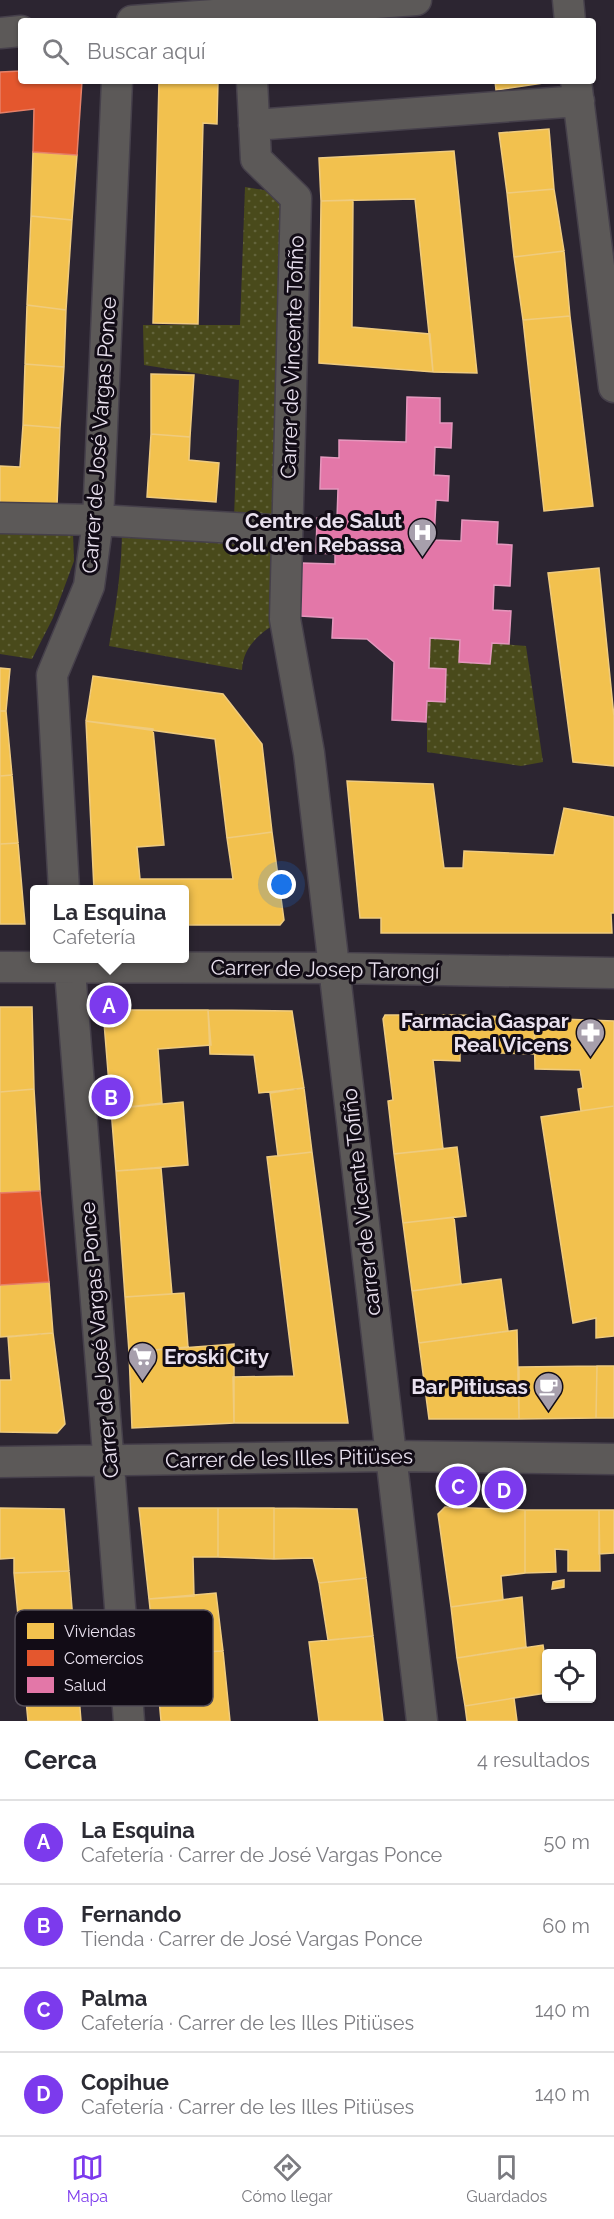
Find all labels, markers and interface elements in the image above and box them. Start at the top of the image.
search box [18,18,596,84]
icon: search [39,35,72,68]
text: Buscar aquí [87,38,206,64]
street label: Carrer de Vincente Tofiño [275,235,309,479]
street label: Carrer de José Vargas Ponce [77,296,121,574]
place label: Centre de Salut Coll d'en Rebassa [225,508,402,557]
hospital icon: Centre de Salut Coll d'en Rebassa [407,516,439,558]
your location [267,870,296,899]
popup [30,885,189,963]
text: La Esquina [53,899,166,925]
text: Cafetería [53,925,136,949]
street label: Carrer de Josep Tarongí [210,955,440,984]
pin: A [90,982,128,1028]
place label: Farmacia Gaspar Real Vicens [401,1008,569,1057]
pharmacy icon: Farmacia Gaspar Real Vicens [574,1016,606,1058]
pin: B [92,1074,130,1120]
street label: carrer de Vicente Tofiño [337,1087,385,1317]
street label: Carrer de José Vargas Ponce [74,1201,124,1479]
supermarket icon: Eroski City [127,1340,159,1382]
place label: Eroski City [164,1344,270,1369]
cafe icon: Bar Pitiusas [533,1370,565,1412]
place label: Bar Pitiusas [411,1374,528,1399]
street label: Carrer de les Illes Pitiüses [165,1443,413,1473]
pin: C [438,1464,478,1508]
pin: D [484,1468,524,1512]
legend [15,1610,213,1706]
text: Viviendas [64,1622,136,1641]
text: Comercios [64,1649,144,1668]
map controls [542,1649,596,1703]
button: locate [542,1649,596,1703]
text: Salud [64,1676,106,1695]
text: Cerca [24,1745,97,1775]
text: 4 resultados [477,1748,590,1772]
text: La Esquina [81,1817,195,1843]
text: A [37,1830,50,1854]
text: 50 m [543,1830,590,1854]
text: Cafetería · Carrer de José Vargas Ponce [81,1843,442,1867]
text: Fernando [81,1901,181,1927]
text: B [37,1914,50,1938]
text: 60 m [542,1914,590,1938]
text: Tienda · Carrer de José Vargas Ponce [81,1927,423,1951]
text: Palma [81,1985,147,2011]
text: C [37,1998,50,2022]
text: 140 m [535,1998,590,2022]
text: Cafetería · Carrer de les Illes Pitiüses [81,2011,414,2035]
text: Copihue [81,2069,169,2095]
text: D [36,2082,51,2106]
text: 140 m [535,2082,590,2106]
text: Cafetería · Carrer de les Illes Pitiüses [81,2095,414,2119]
tab: Mapa [67,2151,108,2206]
tab: Cómo llegar [242,2151,333,2206]
tab: Guardados [466,2151,547,2206]

